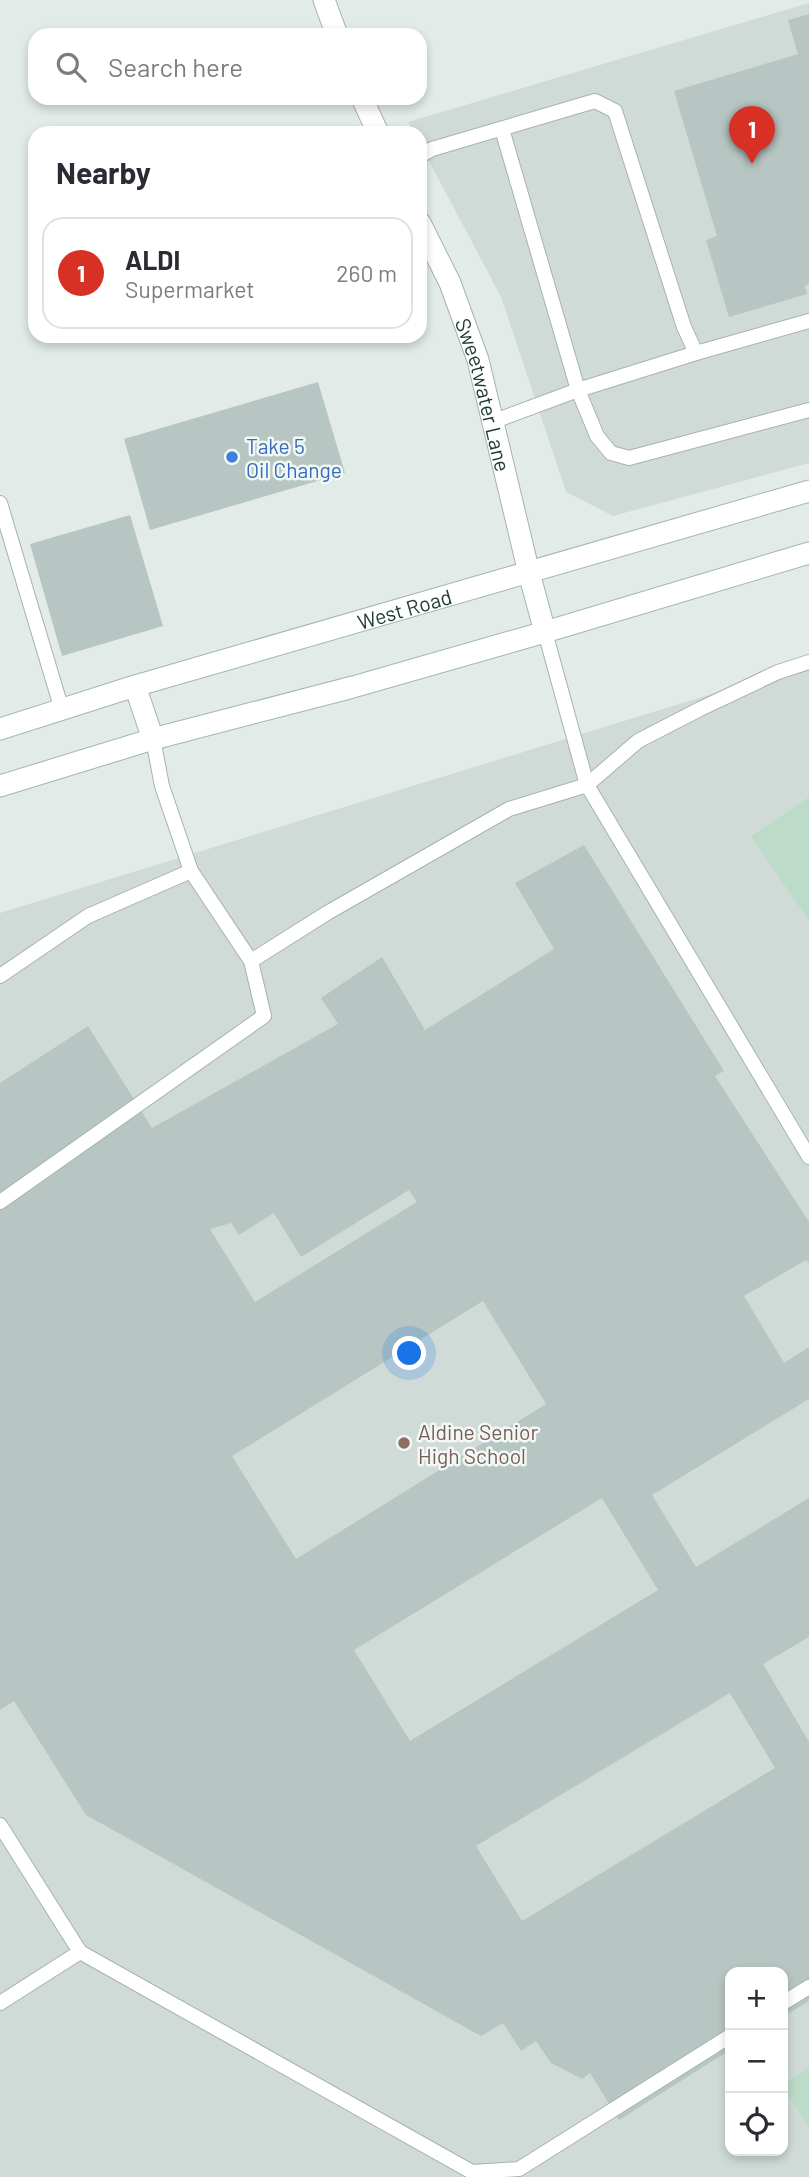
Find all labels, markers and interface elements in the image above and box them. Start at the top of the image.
search box [28,28,427,105]
icon: search [52,48,90,86]
text: Search here [108,51,243,82]
pin: 1 [729,106,775,164]
text: Nearby [56,154,151,190]
text: ALDI [125,244,180,275]
text: 1 [77,259,85,287]
text: 260 m [336,259,397,287]
text: Supermarket [125,275,255,303]
street label: Sweetwater Lane [451,314,517,474]
place label: Take 5 Oil Change [246,433,342,482]
marker: Take 5 Oil Change [224,449,240,465]
street label: West Road [354,583,454,634]
your location [392,1336,426,1370]
place label: Aldine Senior High School [418,1419,539,1468]
marker: Aldine Senior High School [396,1435,412,1451]
map controls [725,1967,788,2156]
button: + [725,1967,788,2030]
button: − [725,2030,788,2093]
button: locate [725,2093,788,2156]

